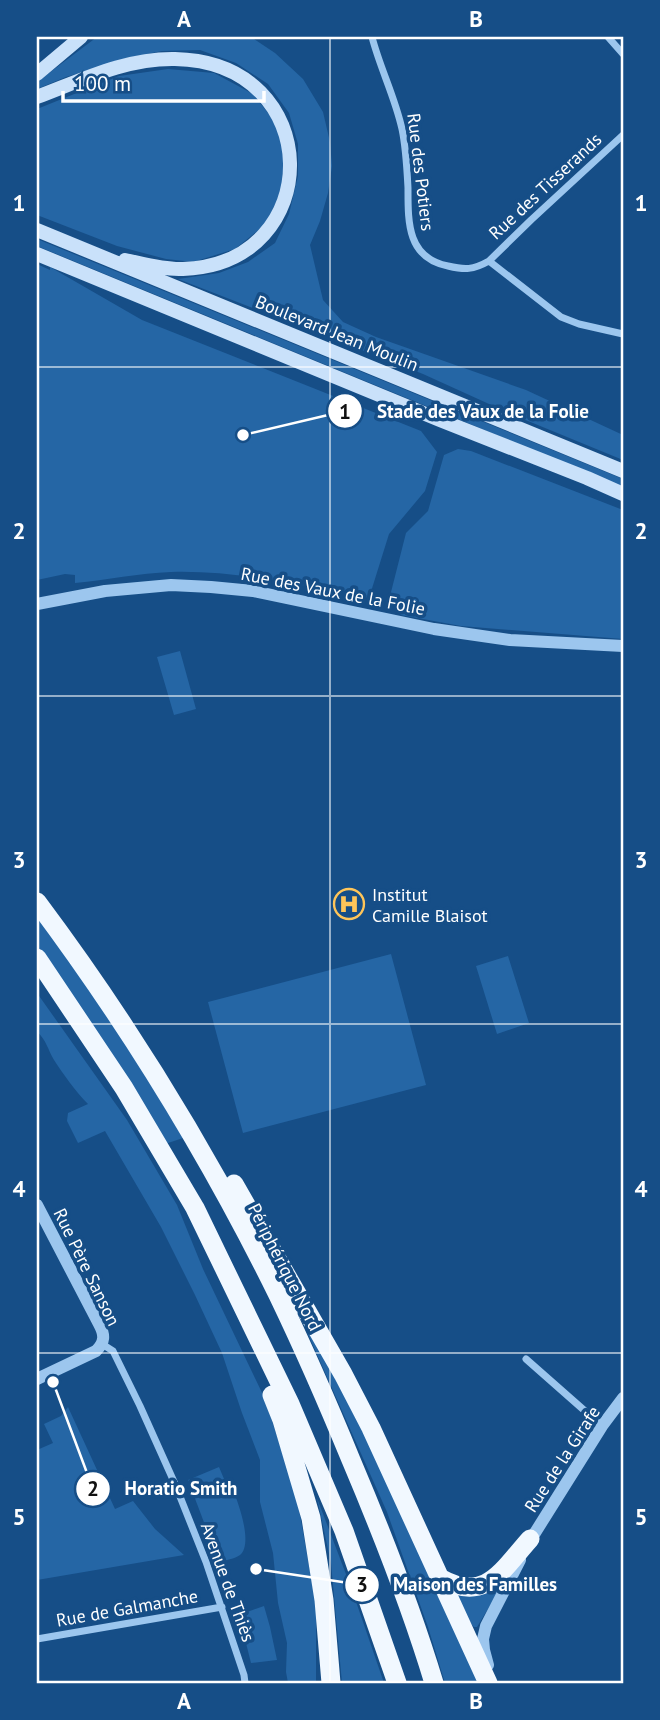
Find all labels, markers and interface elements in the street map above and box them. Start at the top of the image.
text: A [177,4,191,33]
text: B [469,4,483,33]
scale bar [63,60,264,104]
text: 100 m [74,70,131,97]
street label: Rue des Potiers [402,112,440,232]
street label: Rue des Tisserands [484,128,606,244]
text: 1 [12,188,26,217]
text: 1 [634,188,648,217]
street label: Boulevard Jean Moulin [252,290,422,376]
callout: Stade des Vaux de la Folie [328,391,604,431]
text: 1 [339,398,351,425]
text: Stade des Vaux de la Folie [377,399,589,423]
text: 2 [12,516,26,545]
text: 2 [634,516,648,545]
street label: Rue des Vaux de la Folie [239,562,427,620]
text: 3 [12,845,26,874]
text: 3 [634,845,648,874]
place label: Institut Camille Blaisot [372,883,488,927]
hospital icon: Institut Camille Blaisot [332,887,366,921]
text: 4 [12,1174,26,1203]
text: 4 [634,1174,648,1203]
street label: Périphérique Nord [243,1199,327,1335]
street label: Rue Père Sanson [49,1204,125,1330]
street label: Rue de la Girafe [519,1401,605,1517]
callout: Horatio Smith [76,1469,252,1509]
text: 2 [87,1475,99,1502]
text: Horatio Smith [125,1476,237,1500]
text: 5 [12,1502,26,1531]
text: 5 [634,1502,648,1531]
street label: Avenue de Thiès [196,1519,260,1645]
callout: Maison des Familles [344,1565,572,1605]
text: 3 [356,1571,368,1598]
text: Maison des Familles [393,1572,557,1596]
street label: Rue de Galmanche [54,1584,200,1632]
text: A [177,1686,191,1715]
text: B [469,1686,483,1715]

